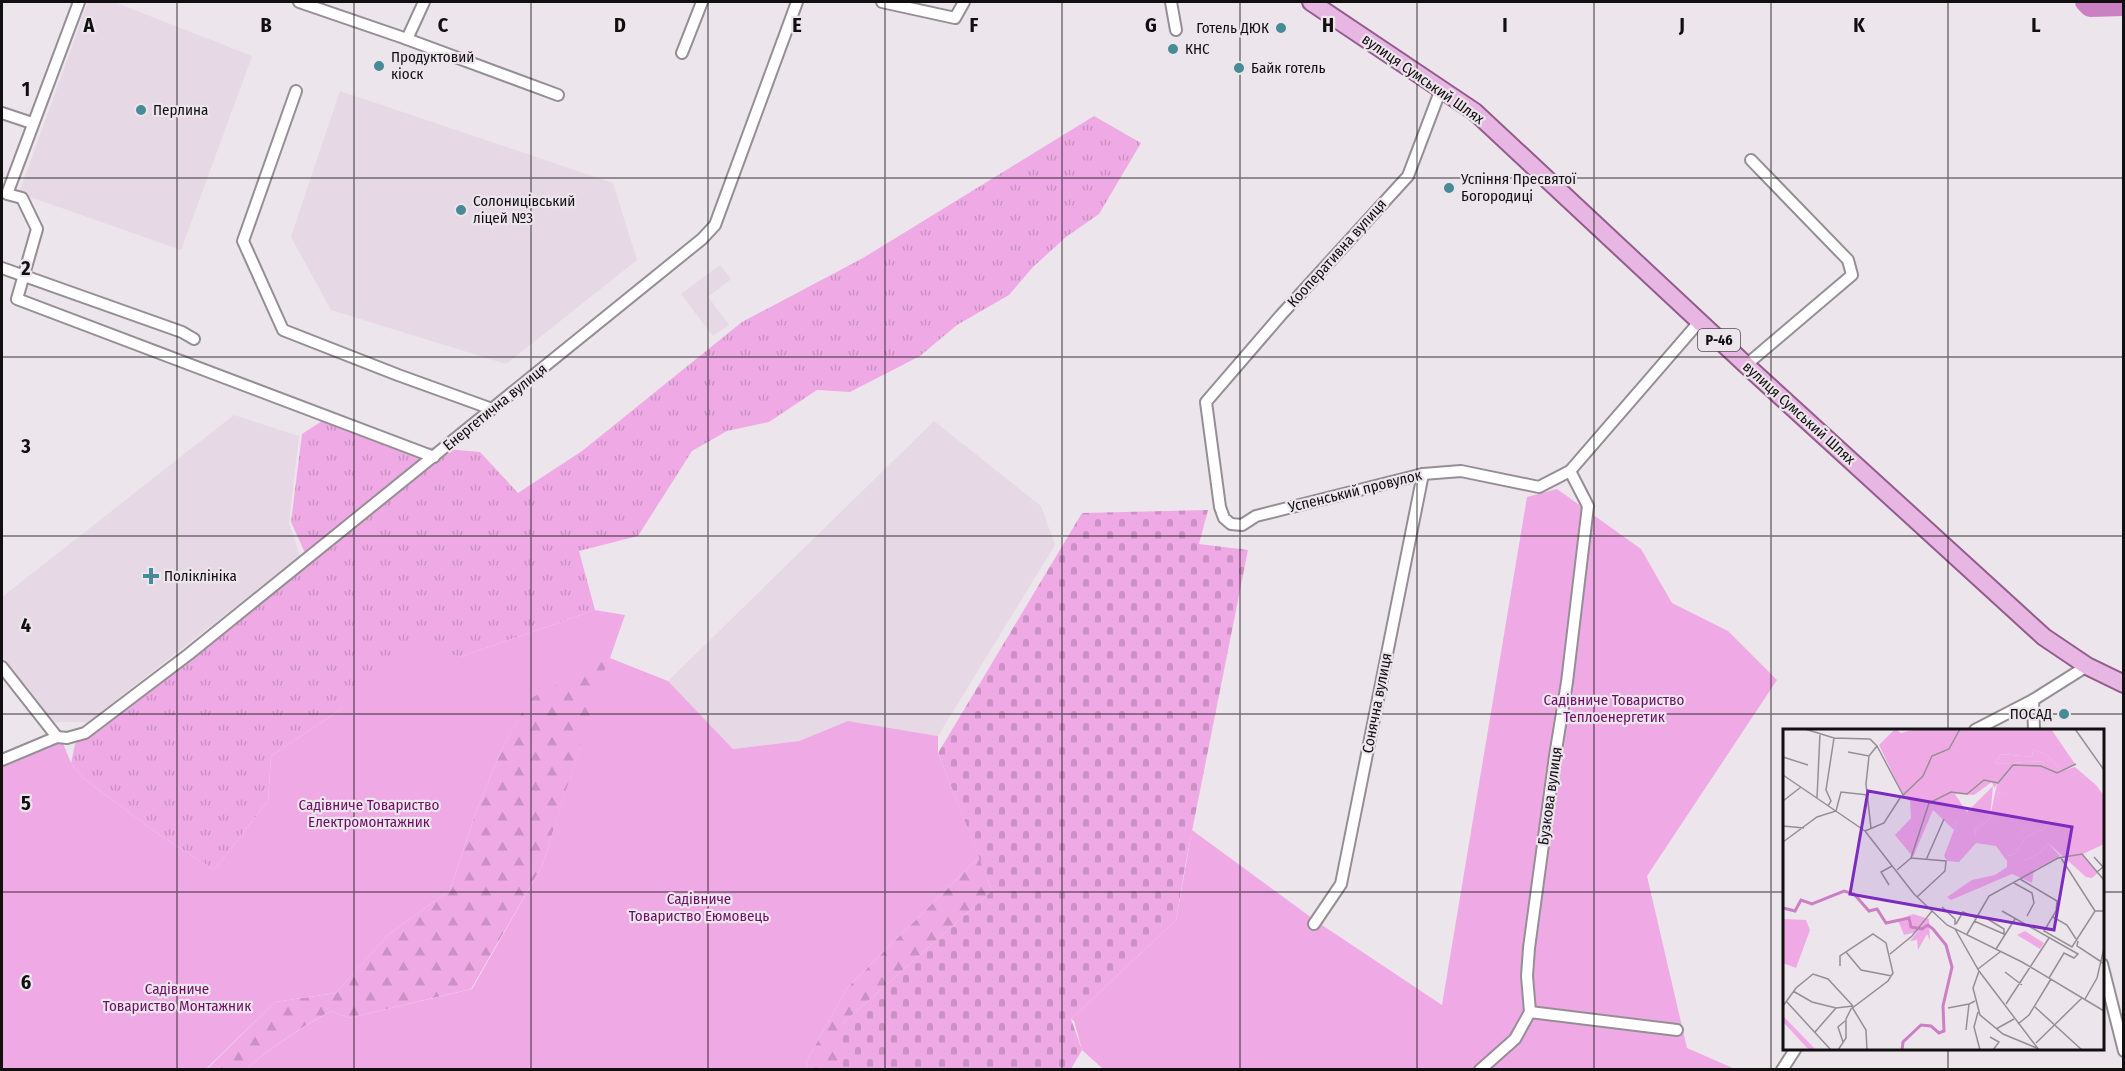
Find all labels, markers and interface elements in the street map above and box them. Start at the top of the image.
text: A [83,13,96,37]
text: B [260,13,272,37]
text: C [438,13,449,37]
text: D [614,13,626,37]
text: E [792,13,802,37]
text: F [970,13,979,37]
text: G [1145,13,1157,37]
text: H [1322,13,1334,37]
text: I [1502,13,1508,37]
text: J [1678,13,1685,37]
text: K [1853,13,1865,37]
text: L [2031,13,2041,37]
place label: Готель ДЮК [1196,19,1269,37]
marker: Готель ДЮК [1274,21,1288,35]
street label: вулиця Сумський Шлях [1358,30,1488,128]
place label: КНС [1185,40,1210,58]
marker: КНС [1166,42,1180,56]
place label: Продуктовий кіоск [391,48,474,83]
marker: Продуктовий кіоск [372,59,386,73]
place label: Байк готель [1251,59,1326,77]
marker: Байк готель [1232,61,1246,75]
text: 1 [22,77,30,101]
place label: Перлина [153,101,208,119]
marker: Перлина [134,103,148,117]
place label: Успіння Пресвятої Богородиці [1460,170,1577,205]
marker: Успіння Пресвятої Богородиці [1442,181,1456,195]
place label: Солоницівський ліцей №3 [473,192,575,227]
street label: Кооперативна вулиця [1284,195,1390,311]
marker: Солоницівський ліцей №3 [454,203,468,217]
text: 2 [20,256,31,280]
road number: Р-46 [1698,329,1740,351]
street label: вулиця Сумський Шлях [1739,358,1859,469]
street label: Енергетична вулиця [440,360,550,454]
text: 3 [20,434,31,458]
street label: Успенський провулок [1285,466,1424,517]
marker: Поліклініка [142,567,160,585]
place label: Поліклініка [164,567,237,585]
text: 4 [21,613,31,637]
street label: Сонячна вулиця [1358,651,1396,755]
park label: Садівниче Товариство Теплоенергетик [1544,691,1684,726]
place label: ПОСАД [2010,705,2052,723]
marker: ПОСАД [2057,707,2071,721]
inset map [1783,729,2104,1050]
street label: Бузкова вулиця [1534,746,1566,846]
text: 5 [21,791,31,815]
park label: Садівниче Товариство Електромонтажник [299,796,439,831]
park label: Садівниче Товариство Еюмовець [629,890,769,925]
text: 6 [21,970,31,994]
park label: Садівниче Товариство Монтажник [103,980,251,1015]

